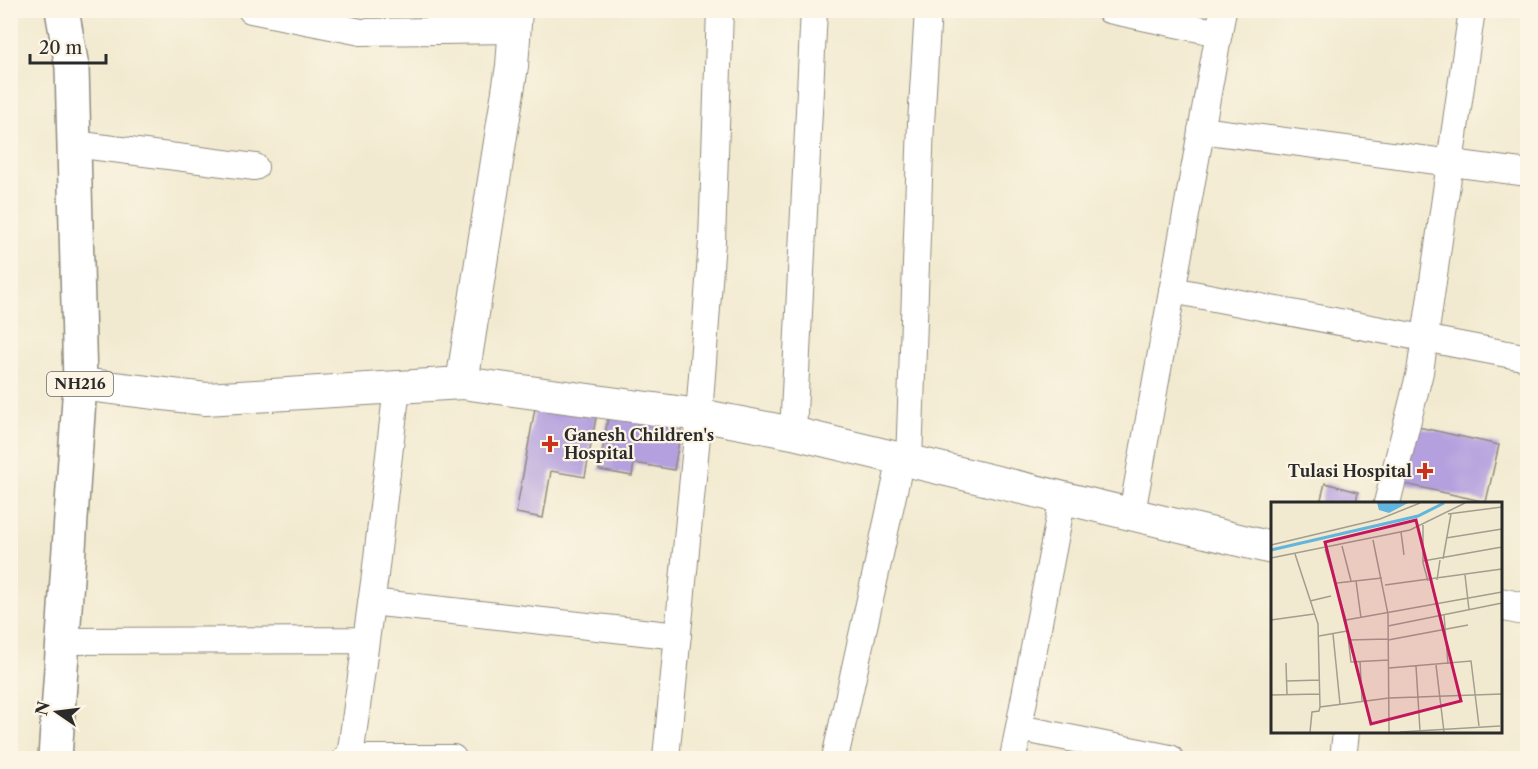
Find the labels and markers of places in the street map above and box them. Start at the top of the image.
place label: Ganesh Children's Hospital [564,425,714,463]
marker: Ganesh Children's Hospital [541,435,559,453]
place label: Tulasi Hospital [1288,461,1412,481]
marker: Tulasi Hospital [1416,462,1434,480]

